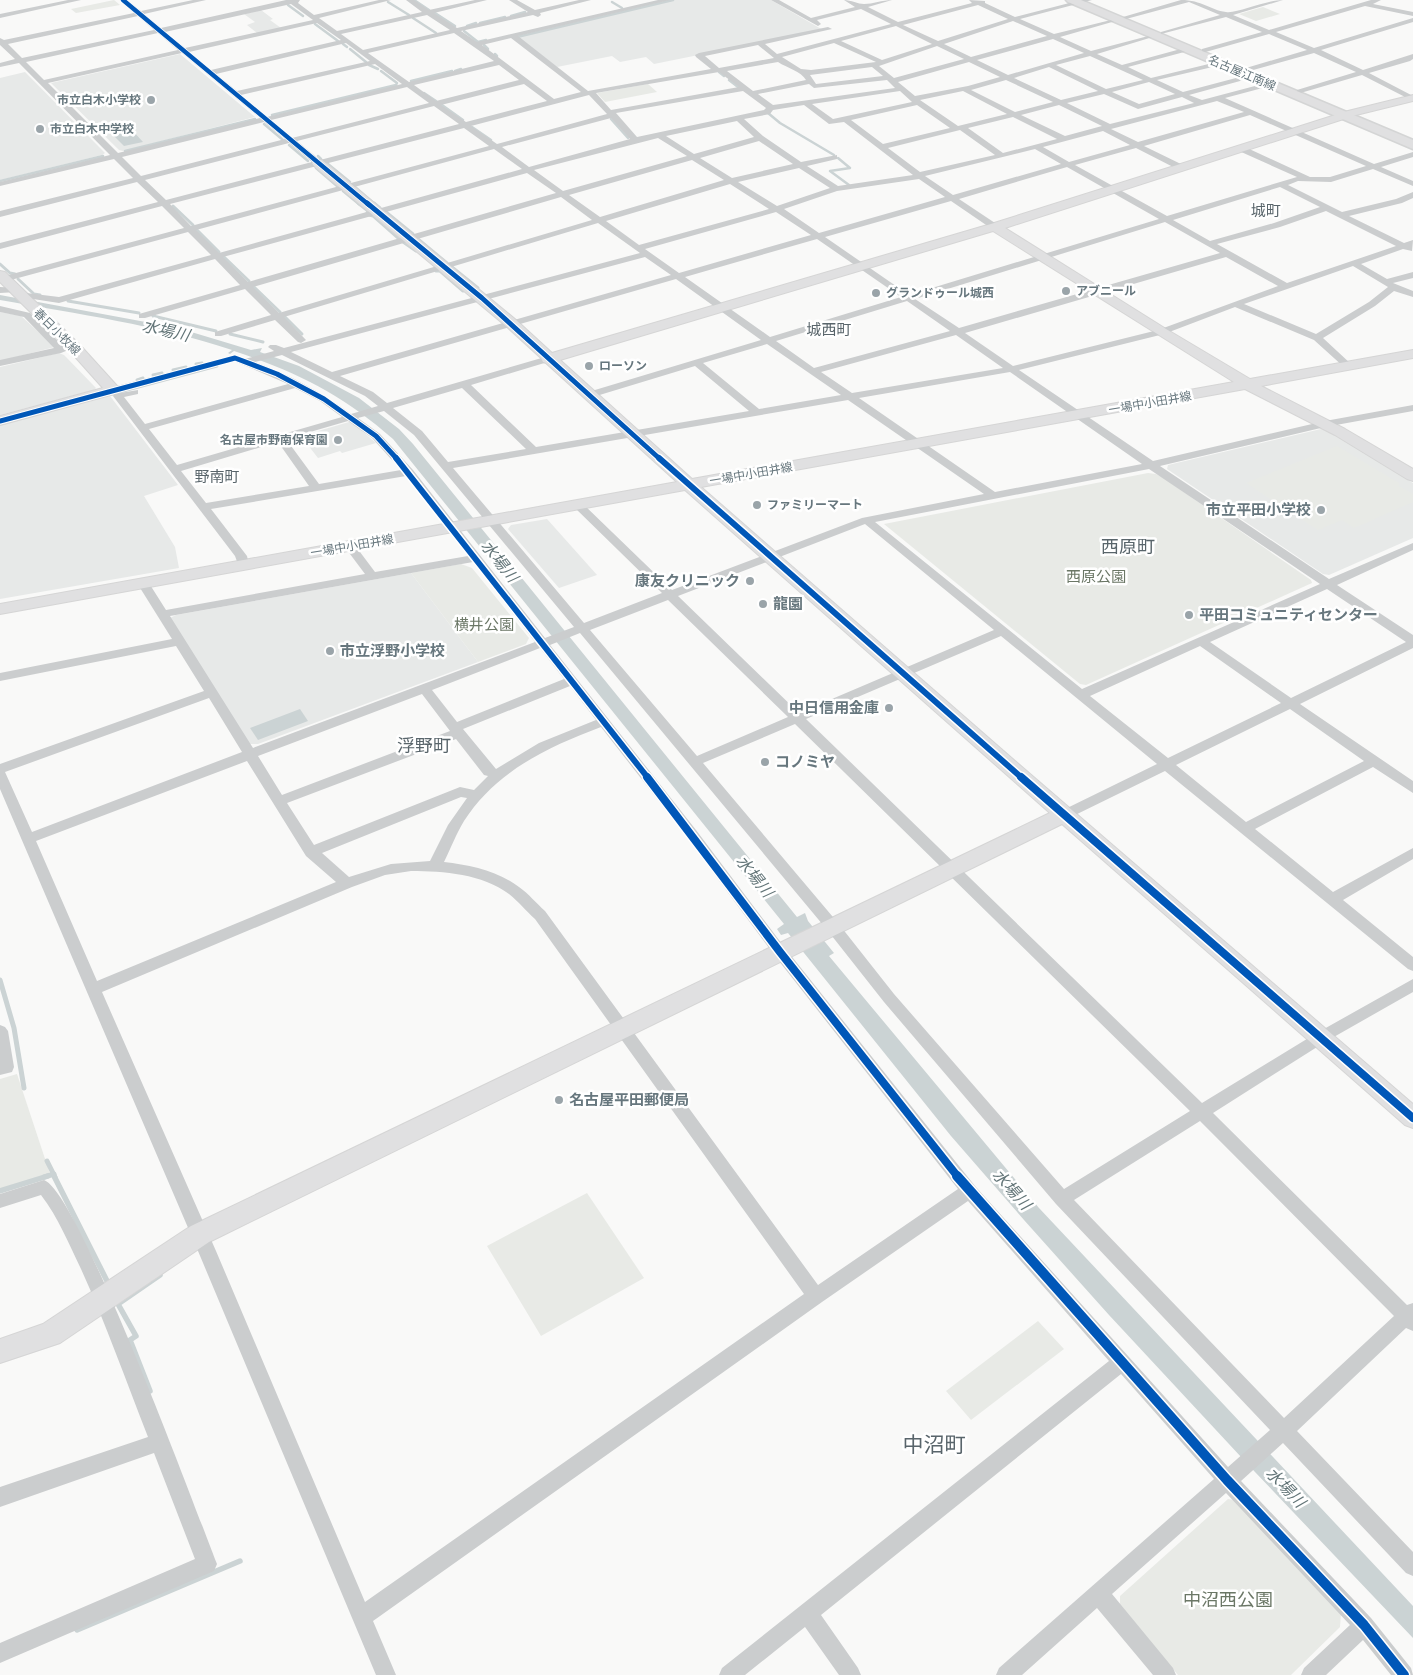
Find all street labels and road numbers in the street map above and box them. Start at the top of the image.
street label: 名古屋江南線 [1206,52,1278,94]
street label: 春日小牧線 [31,306,83,358]
street label: 一場中小田井線 [1107,389,1193,417]
street label: 一場中小田井線 [708,460,794,488]
street label: 一場中小田井線 [309,532,395,560]

